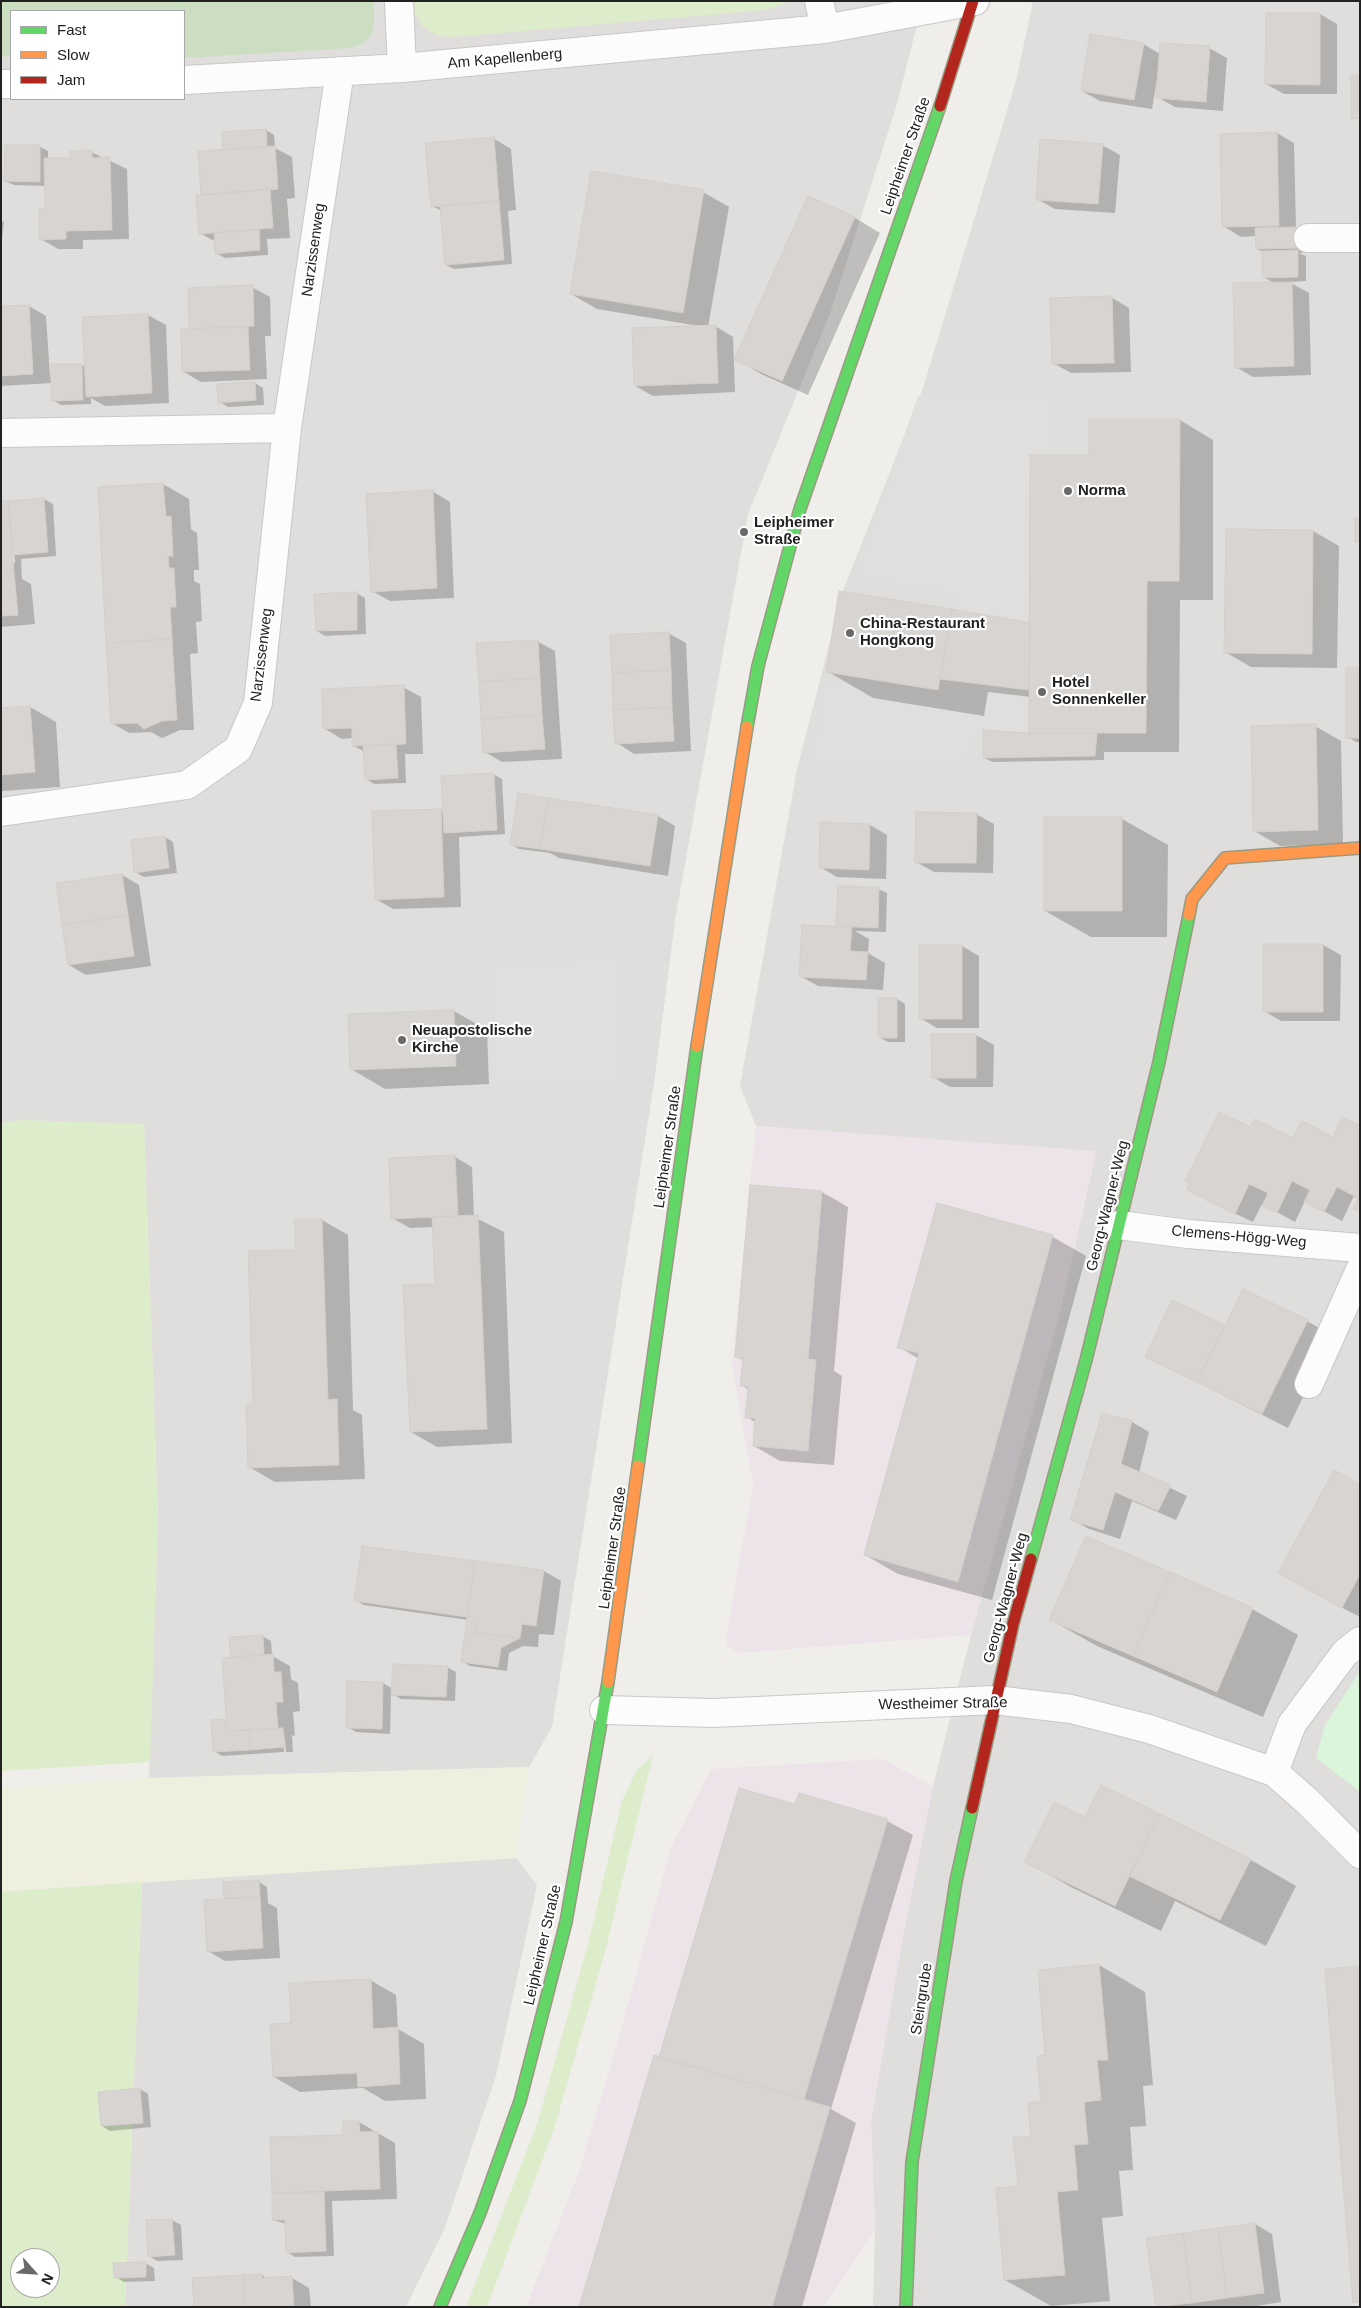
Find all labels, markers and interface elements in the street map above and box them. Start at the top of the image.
legend [10,10,185,100]
text: Fast [57,21,86,38]
street label: Am Kapellenberg [447,45,563,73]
text: Slow [57,46,90,63]
text: Jam [57,71,85,88]
street label: Leipheimer Straße [877,95,935,217]
street label: Narzissenweg [299,202,329,298]
place label: Norma [1078,482,1126,500]
marker: Norma [1062,485,1074,497]
place label: Leipheimer Straße [754,514,834,549]
marker: Leipheimer Straße [738,526,750,538]
street label: Narzissenweg [247,607,277,703]
place label: China-Restaurant Hongkong [860,615,985,650]
marker: China-Restaurant Hongkong [844,627,856,639]
place label: Hotel Sonnenkeller [1052,674,1146,709]
marker: Hotel Sonnenkeller [1036,686,1048,698]
place label: Neuapostolische Kirche [412,1022,532,1057]
marker: Neuapostolische Kirche [396,1034,408,1046]
street label: Leipheimer Straße [651,1085,685,1209]
street label: Georg-Wagner-Weg [1083,1139,1133,1273]
street label: Clemens-Högg-Weg [1171,1222,1307,1252]
street label: Leipheimer Straße [596,1486,630,1610]
street label: Georg-Wagner-Weg [980,1531,1032,1665]
street label: Westheimer Straße [878,1694,1008,1714]
street label: Leipheimer Straße [520,1883,566,2007]
street label: Steingrube [907,1962,937,2036]
north arrow [10,2248,60,2298]
text: N [38,2271,57,2287]

